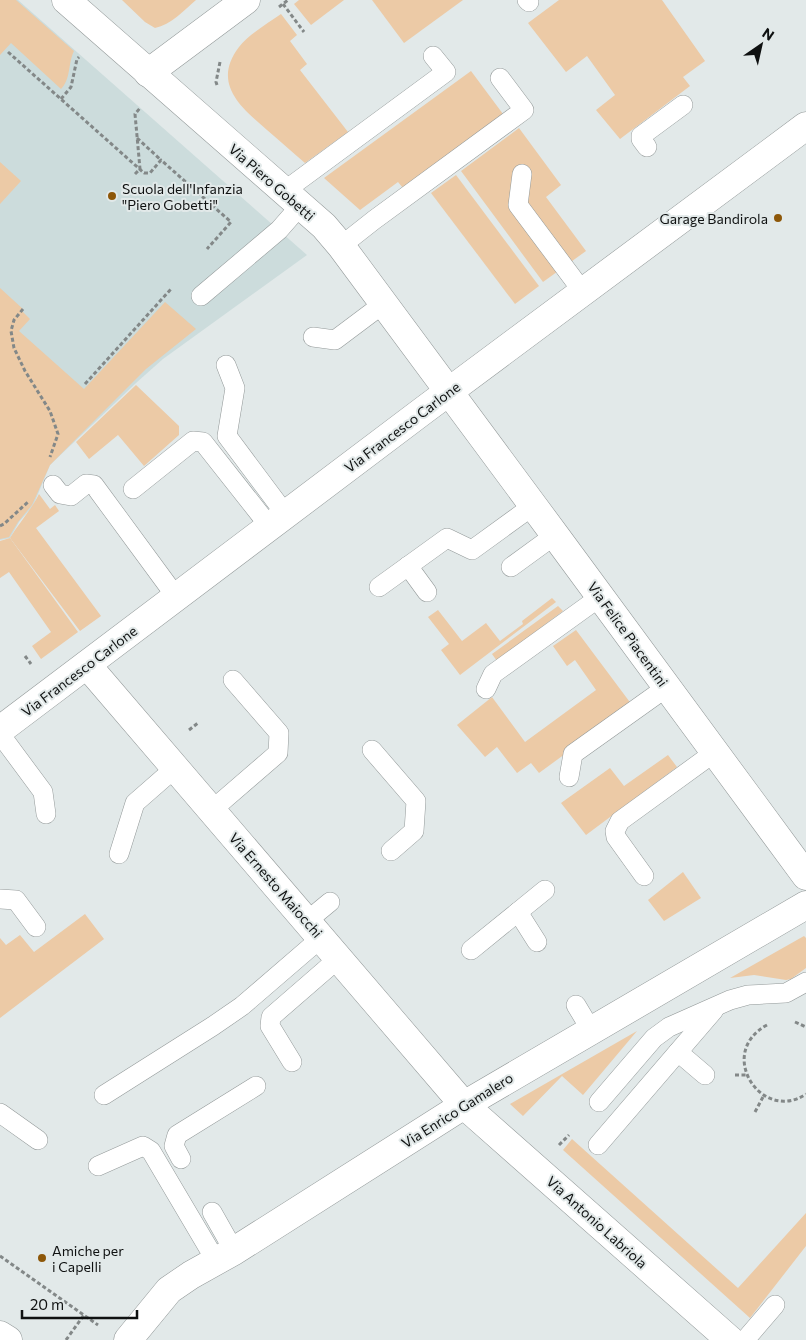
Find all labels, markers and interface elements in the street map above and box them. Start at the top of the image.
north arrow [736,20,786,70]
text: N [759,24,778,44]
street label: Via Piero Gobetti [225,140,319,224]
place label: Scuola dell'Infanzia "Piero Gobetti" [122,180,243,213]
marker: Scuola dell'Infanzia "Piero Gobetti" [106,190,118,202]
place label: Garage Bandirola [659,210,768,227]
marker: Garage Bandirola [772,212,784,224]
street label: Via Francesco Carlone [341,378,463,476]
street label: Via Felice Piacentini [584,578,672,690]
street label: Via Francesco Carlone [18,622,140,720]
street label: Via Ernesto Maiocchi [226,829,326,941]
street label: Via Enrico Gamalero [398,1069,516,1151]
street label: Via Antonio Labriola [543,1172,651,1272]
place label: Amiche per i Capelli [52,1242,124,1275]
marker: Amiche per i Capelli [36,1252,48,1264]
scale bar [22,1288,138,1320]
text: 20 m [30,1295,64,1313]

